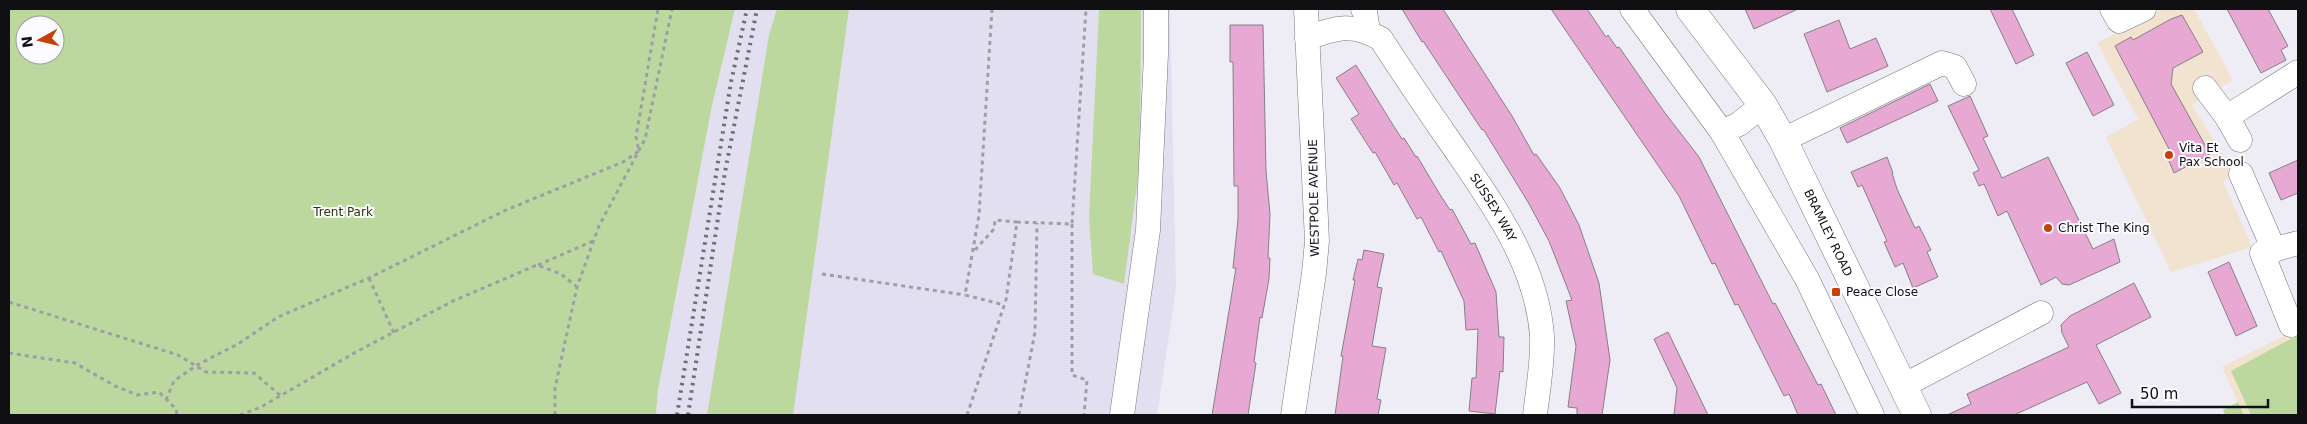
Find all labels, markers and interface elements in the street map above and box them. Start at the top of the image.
north arrow [15,15,65,65]
text: N [18,35,36,49]
street label: WESTPOLE AVENUE [1306,139,1322,257]
place label: Vita Et Pax School [2179,141,2244,169]
marker: Vita Et Pax School [2163,149,2175,161]
street label: SUSSEX WAY [1467,171,1520,245]
street label: BRAMLEY ROAD [1801,187,1855,279]
park label: Trent Park [312,205,373,219]
place label: Christ The King [2058,221,2150,235]
marker: Christ The King [2042,222,2054,234]
place label: Peace Close [1846,285,1918,299]
marker: Peace Close [1830,286,1842,298]
scale bar [2132,376,2268,408]
text: 50 m [2140,385,2178,403]

